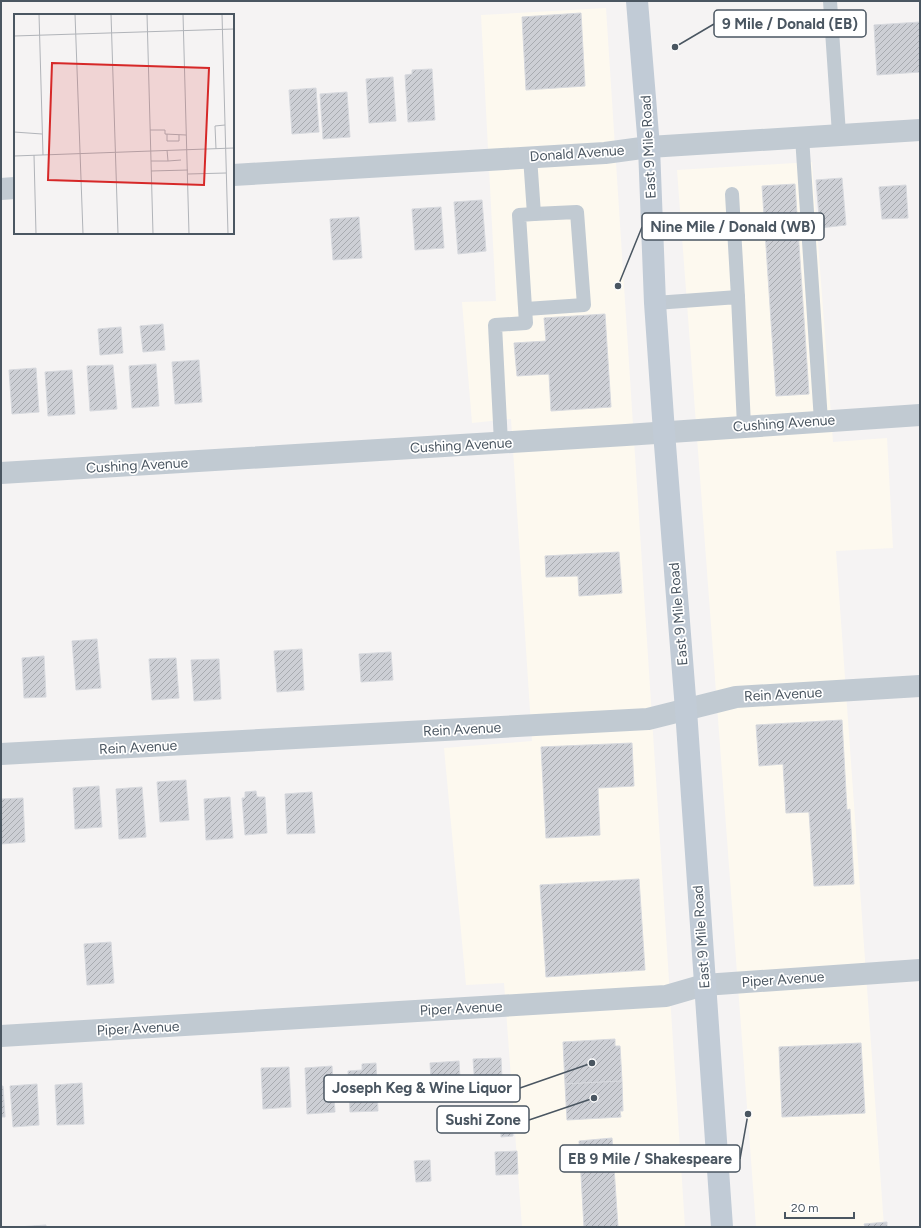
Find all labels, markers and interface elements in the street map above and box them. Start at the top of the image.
callout: 9 Mile / Donald (EB) [714,10,866,37]
inset map [14,14,234,234]
text: 9 Mile / Donald (EB) [722,15,858,33]
street label: East 9 Mile Road [637,95,660,199]
street label: Donald Avenue [529,142,625,165]
callout: Nine Mile / Donald (WB) [642,213,824,240]
text: Nine Mile / Donald (WB) [650,218,816,236]
street label: Cushing Avenue [732,411,836,436]
street label: Cushing Avenue [409,434,513,457]
street label: Cushing Avenue [85,454,189,477]
street label: East 9 Mile Road [666,562,691,666]
street label: Rein Avenue [743,684,823,705]
street label: Rein Avenue [422,719,502,740]
street label: Rein Avenue [98,737,178,758]
street label: East 9 Mile Road [689,885,714,989]
street label: Piper Avenue [741,968,825,991]
street label: Piper Avenue [419,998,503,1019]
street label: Piper Avenue [96,1018,180,1039]
callout: Joseph Keg & Wine Liquor [324,1075,520,1102]
text: Joseph Keg & Wine Liquor [332,1079,512,1097]
callout: Sushi Zone [437,1106,529,1133]
text: Sushi Zone [445,1111,522,1129]
callout: EB 9 Mile / Shakespeare [560,1145,740,1172]
text: EB 9 Mile / Shakespeare [568,1150,733,1168]
scale bar [785,1194,854,1220]
text: 20 m [791,1201,819,1215]

